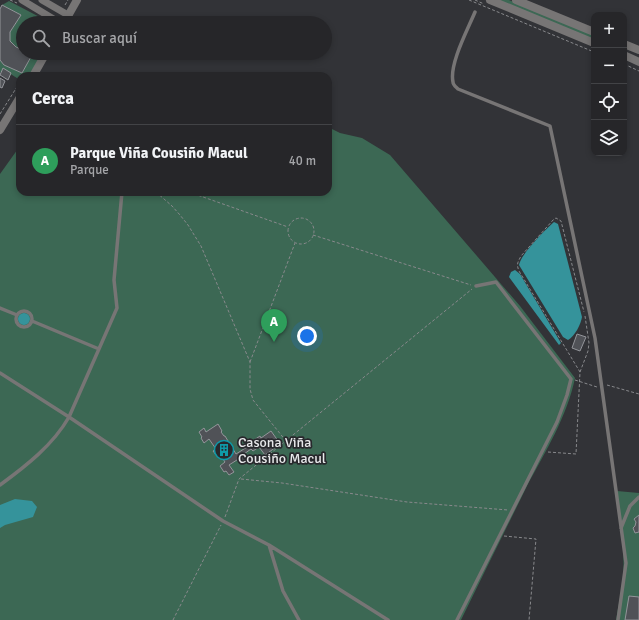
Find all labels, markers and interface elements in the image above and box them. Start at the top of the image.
map controls [591,12,627,156]
button: + [591,12,627,48]
search box [16,16,332,60]
icon: search [30,27,52,49]
text: Buscar aquí [62,29,137,47]
button: − [591,48,627,84]
button: locate [591,84,627,120]
text: Cerca [32,88,74,109]
button: layers [591,120,627,156]
text: Parque Viña Cousiño Macul [70,144,248,162]
text: A [41,153,49,169]
text: 40 m [289,153,316,169]
text: Parque [70,162,109,178]
pin: A [261,309,287,342]
your location [297,326,317,346]
place label: Casona Viña Cousiño Macul [238,434,326,467]
building icon: Casona Viña Cousiño Macul [213,439,235,461]

